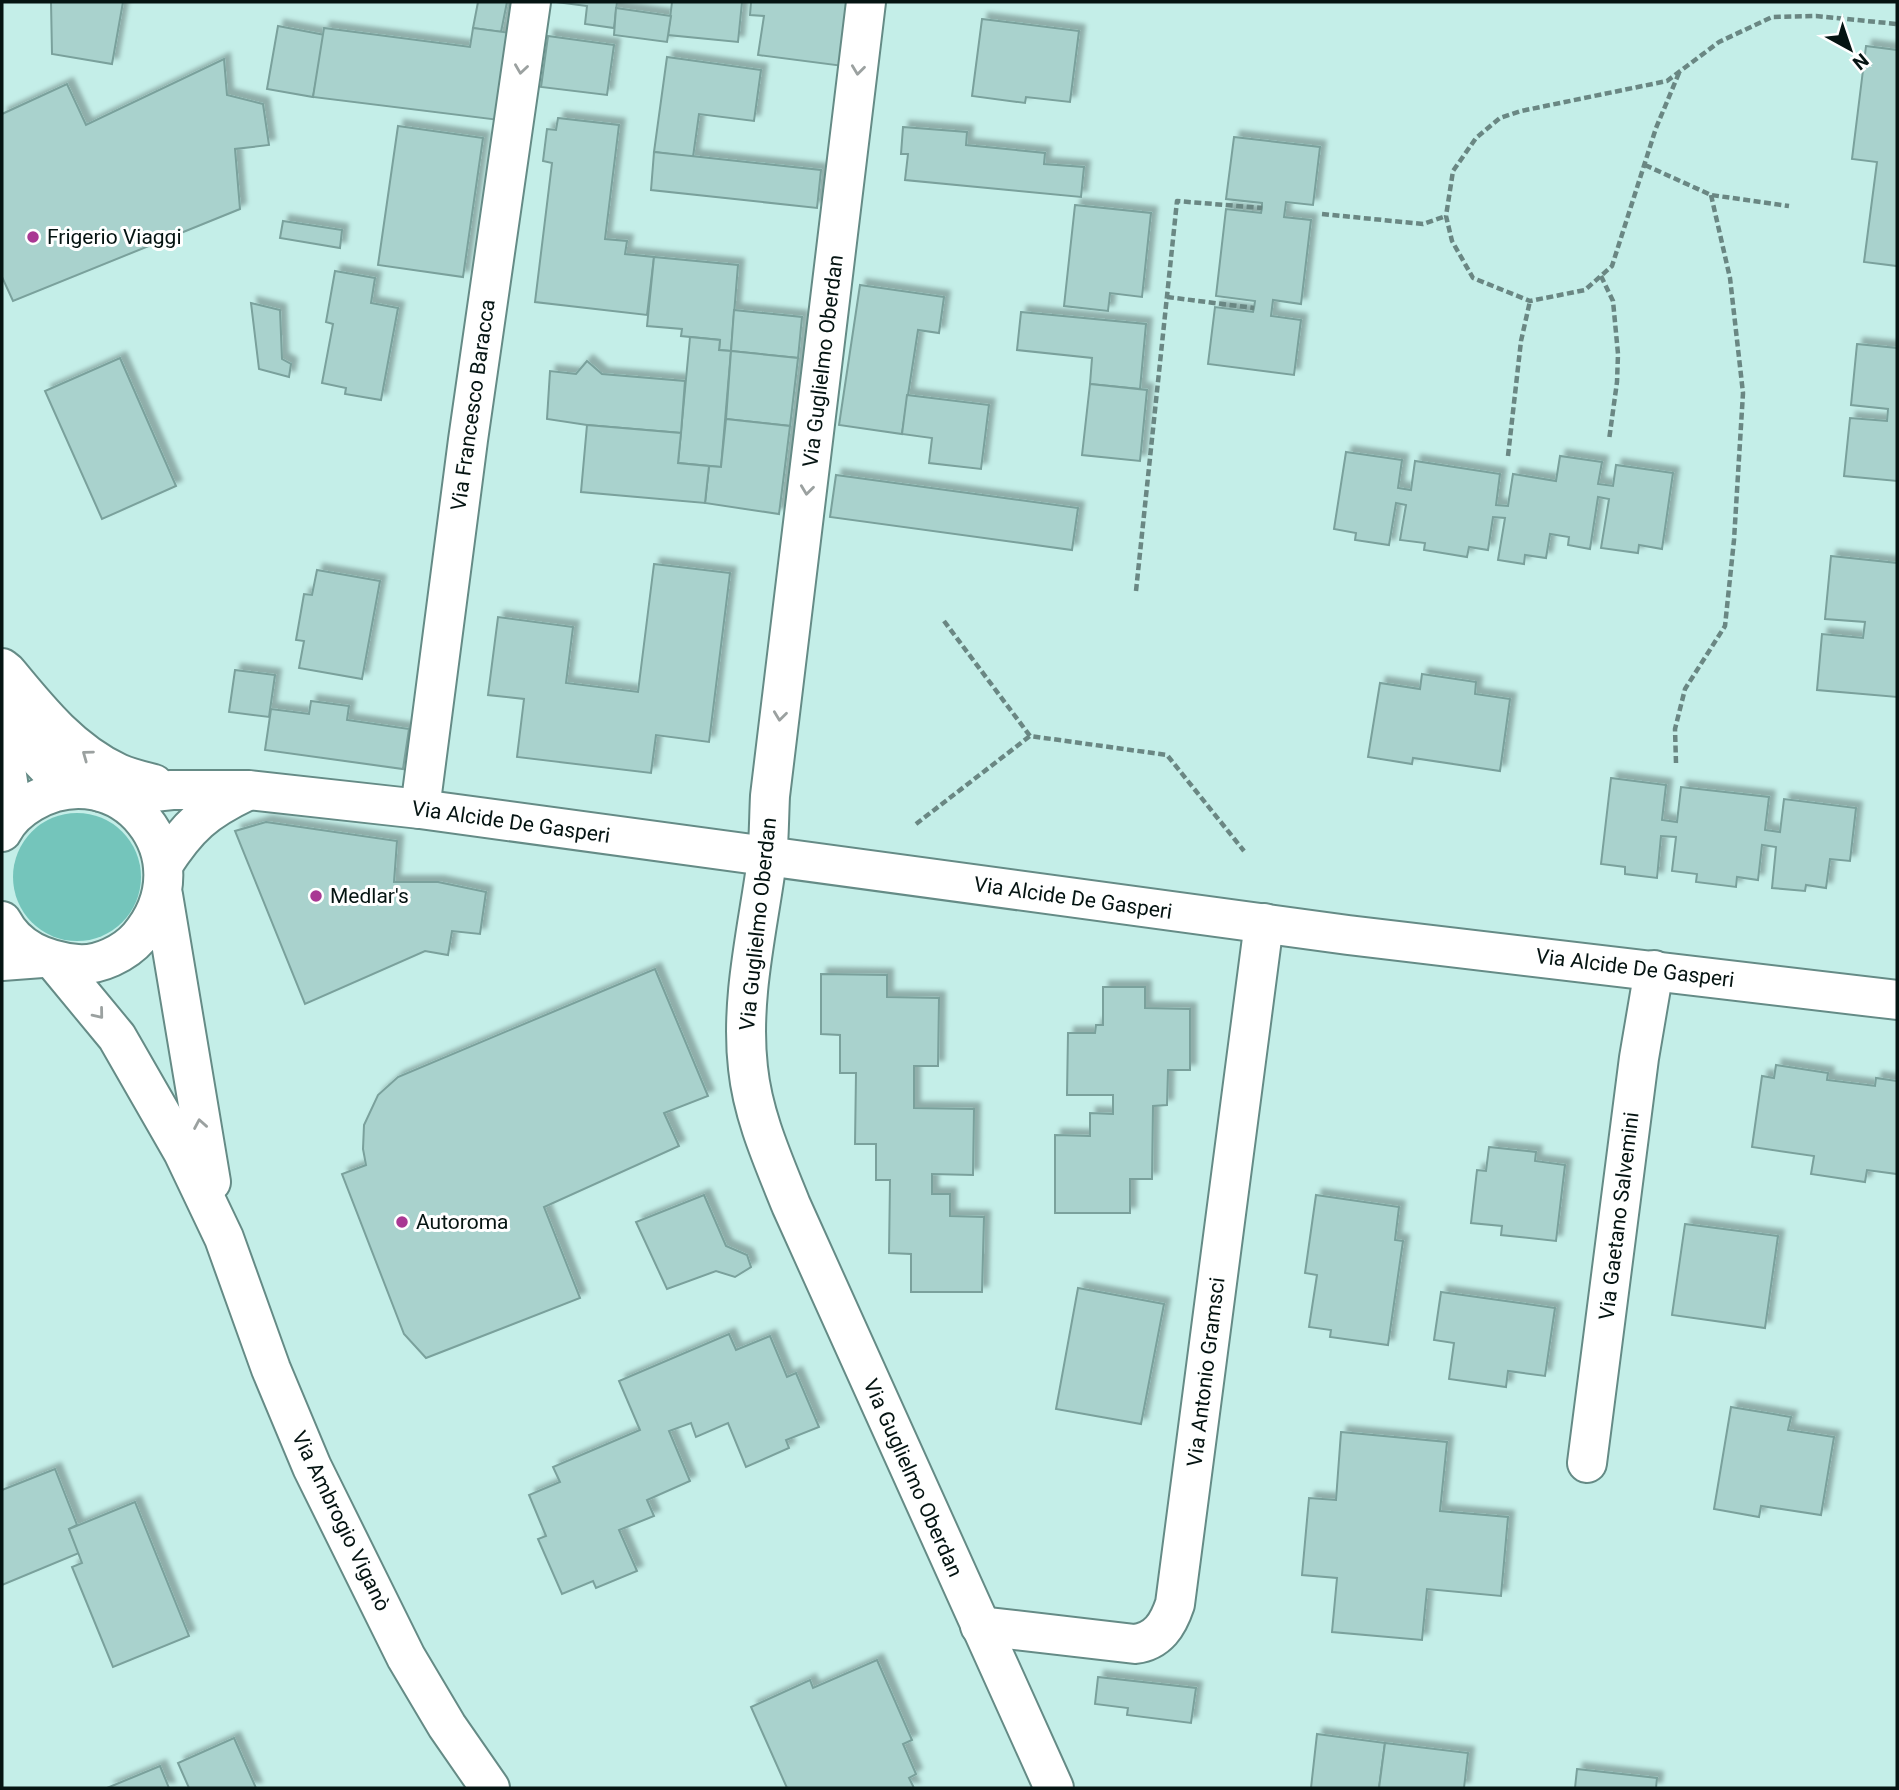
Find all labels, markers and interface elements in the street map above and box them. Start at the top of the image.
north arrow [1815,14,1885,84]
text: N [1848,49,1873,75]
one-way arrow [514,63,529,75]
one-way arrow [850,64,865,75]
place label: Frigerio Viaggi [47,225,182,249]
marker: Frigerio Viaggi [25,229,41,245]
street label: Via Guglielmo Oberdan [798,253,848,469]
street label: Via Francesco Baracca [446,298,500,512]
one-way arrow [800,484,815,496]
one-way arrow [772,710,787,722]
one-way arrow [82,750,95,763]
street label: Via Alcide De Gasperi [410,796,612,848]
street label: Via Guglielmo Oberdan [735,816,781,1032]
street label: Via Alcide De Gasperi [972,872,1174,924]
place label: Medlar's [330,884,409,908]
marker: Medlar's [308,888,324,904]
street label: Via Alcide De Gasperi [1534,944,1736,992]
one-way arrow [91,1007,104,1019]
street label: Via Gaetano Salvemini [1594,1111,1644,1321]
one-way arrow [193,1118,208,1130]
place label: Autoroma [416,1210,509,1234]
marker: Autoroma [394,1214,410,1230]
street label: Via Antonio Gramsci [1182,1276,1230,1468]
street label: Via Guglielmo Oberdan [859,1375,967,1581]
street label: Via Ambrogio Viganò [287,1427,395,1615]

